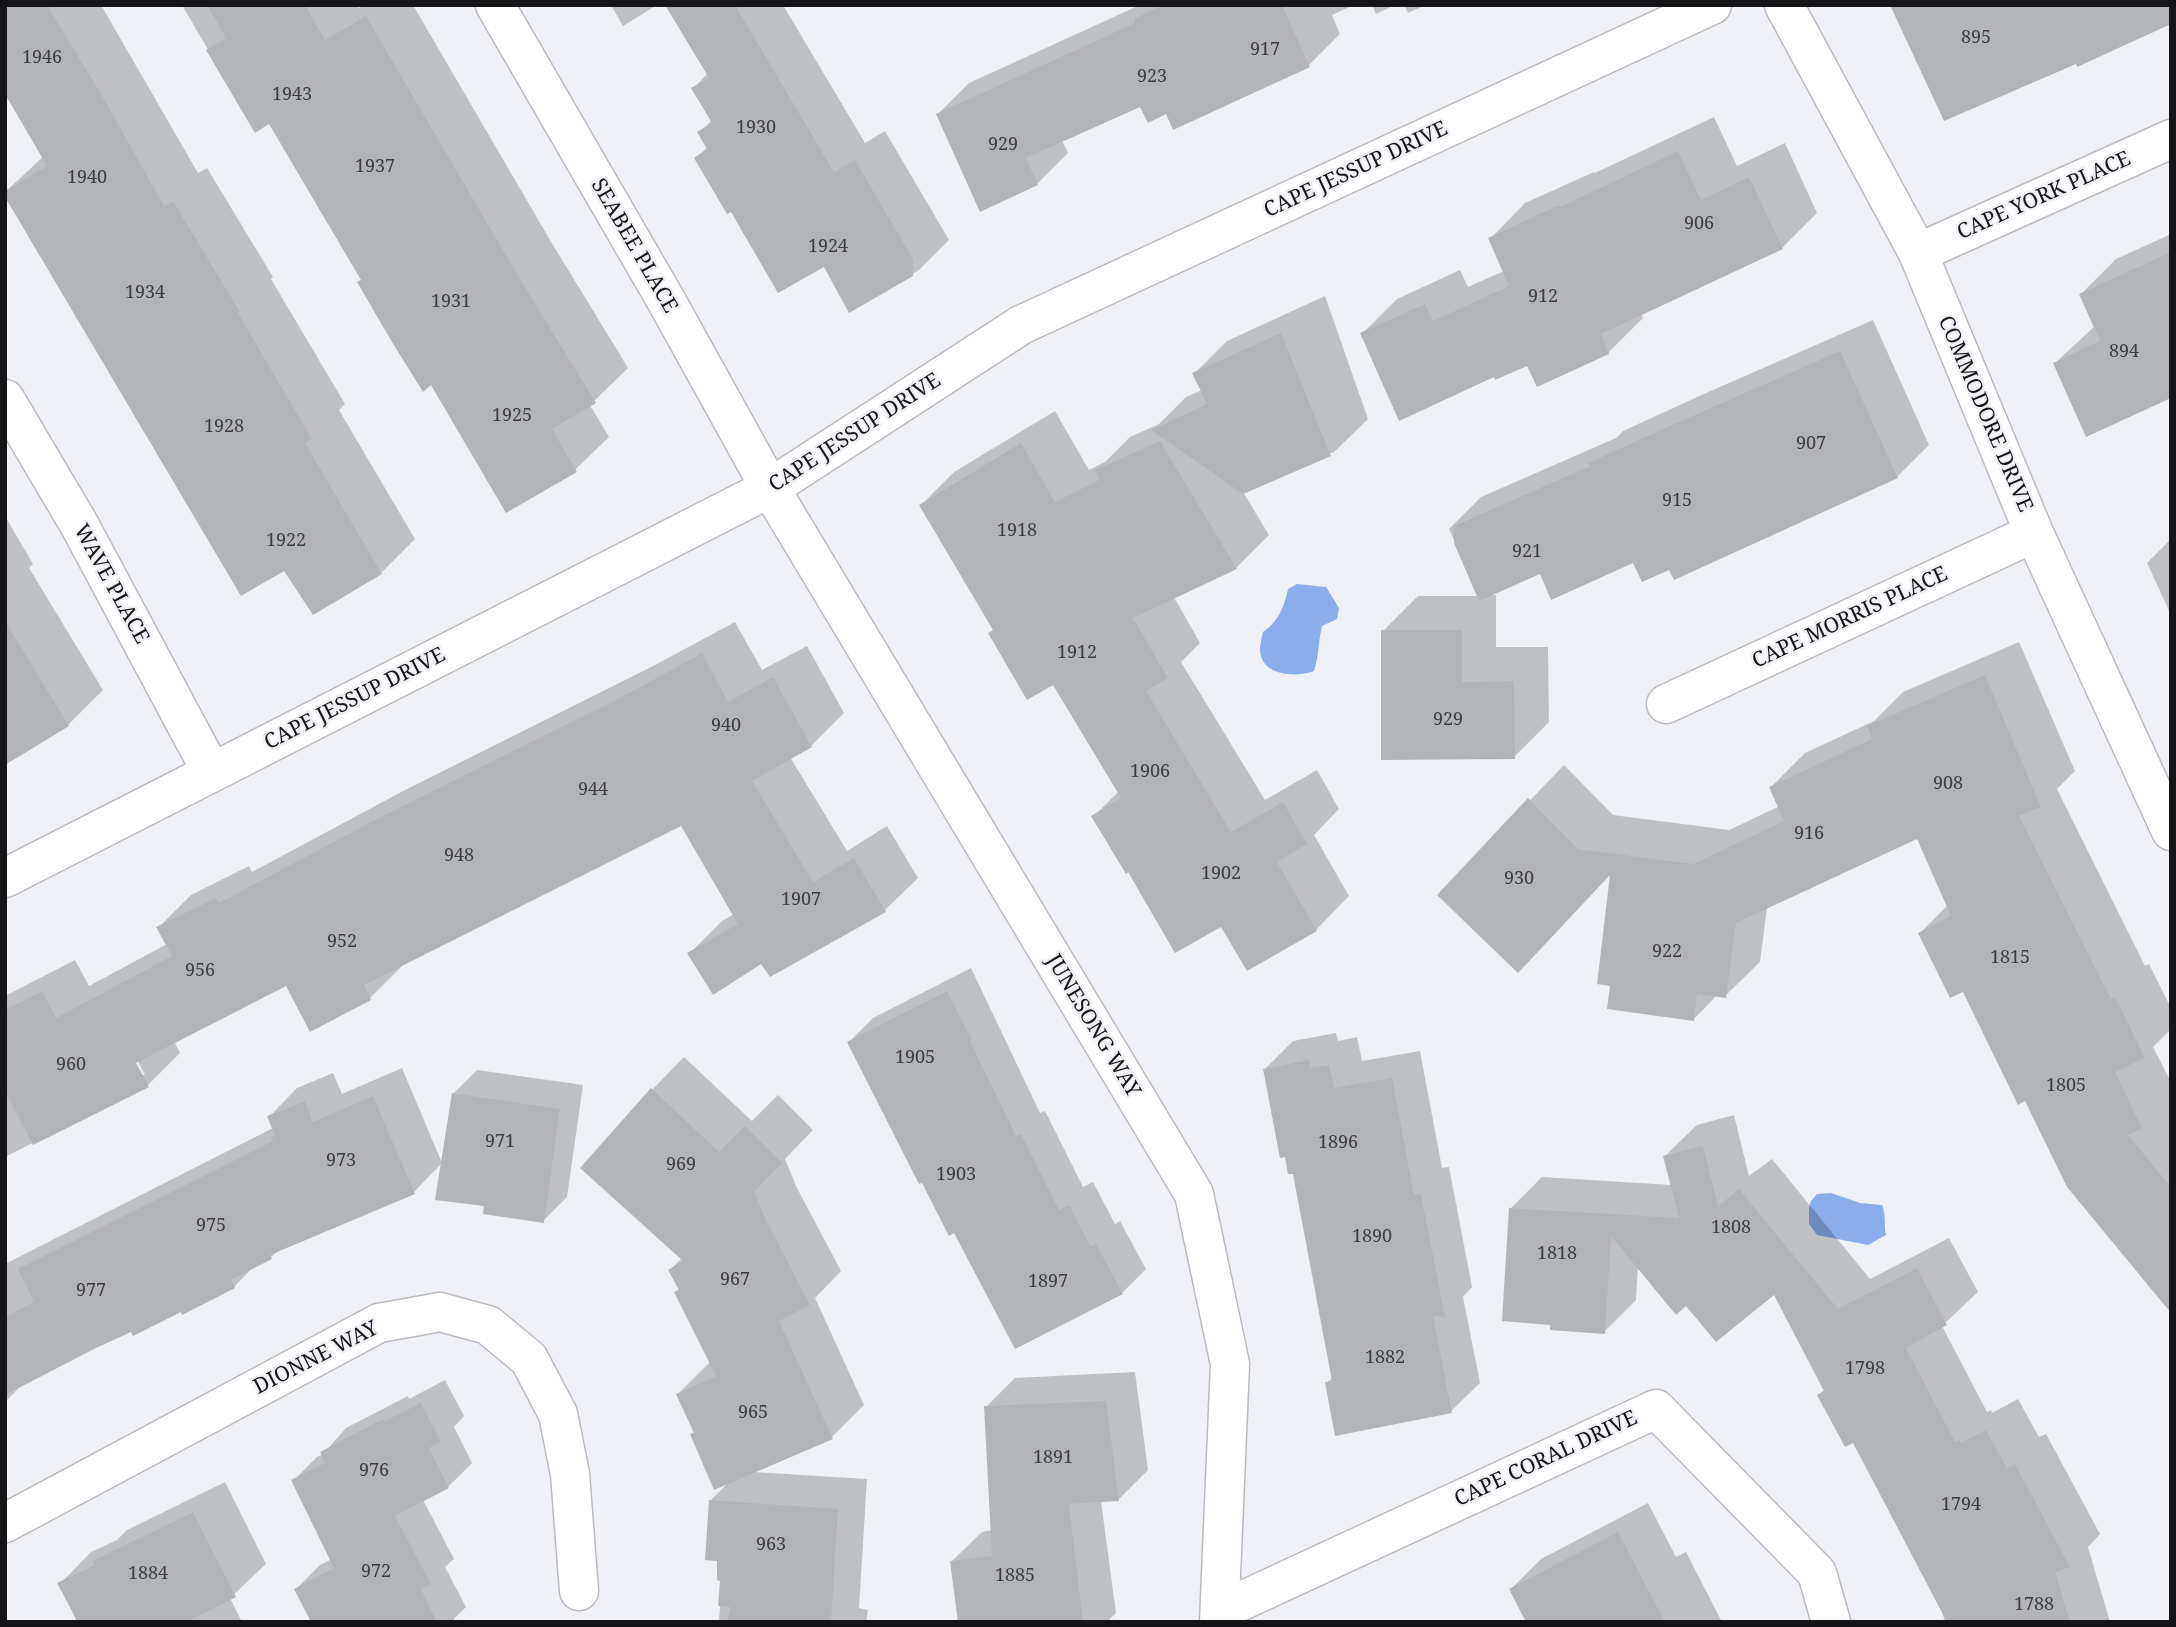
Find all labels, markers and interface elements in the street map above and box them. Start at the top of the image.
house number: 895 [1961,27,1991,49]
house number: 917 [1250,39,1280,61]
house number: 1946 [22,47,62,69]
house number: 923 [1137,66,1167,88]
house number: 1943 [272,84,312,106]
street label: CAPE JESSUP DRIVE [1260,116,1452,224]
house number: 1930 [736,117,776,139]
house number: 929 [988,134,1018,156]
street label: CAPE YORK PLACE [1953,146,2135,246]
house number: 1937 [355,156,395,178]
house number: 1940 [67,167,107,189]
street label: SEABEE PLACE [585,174,683,318]
house number: 906 [1684,213,1714,235]
house number: 1924 [808,236,848,258]
house number: 1934 [125,282,165,304]
house number: 912 [1528,286,1558,308]
house number: 1931 [431,291,471,313]
street label: COMMODORE DRIVE [1932,312,2038,516]
house number: 894 [2109,341,2139,363]
street label: CAPE JESSUP DRIVE [764,368,946,498]
house number: 1925 [492,405,532,427]
house number: 1928 [204,416,244,438]
house number: 907 [1796,433,1826,455]
house number: 915 [1662,490,1692,512]
street label: WAVE PLACE [68,520,154,648]
house number: 1918 [997,520,1037,542]
house number: 1922 [266,530,306,552]
house number: 921 [1512,541,1542,563]
street label: CAPE MORRIS PLACE [1748,562,1952,674]
street label: CAPE JESSUP DRIVE [260,642,450,756]
house number: 1912 [1057,642,1097,664]
house number: 929 [1433,709,1463,731]
house number: 940 [711,715,741,737]
house number: 1906 [1130,761,1170,783]
house number: 908 [1933,773,1963,795]
house number: 944 [578,779,608,801]
house number: 916 [1794,823,1824,845]
house number: 948 [444,845,474,867]
house number: 1902 [1201,863,1241,885]
house number: 930 [1504,868,1534,890]
house number: 1907 [781,889,821,911]
house number: 952 [327,931,357,953]
house number: 922 [1652,941,1682,963]
house number: 1815 [1990,947,2030,969]
street label: JUNESONG WAY [1040,950,1146,1102]
house number: 956 [185,960,215,982]
house number: 1905 [895,1047,935,1069]
house number: 960 [56,1054,86,1076]
house number: 1805 [2046,1075,2086,1097]
house number: 971 [485,1131,515,1153]
house number: 1896 [1318,1132,1358,1154]
house number: 973 [326,1150,356,1172]
house number: 969 [666,1154,696,1176]
house number: 1903 [936,1164,976,1186]
house number: 975 [196,1215,226,1237]
house number: 1808 [1711,1217,1751,1239]
house number: 1890 [1352,1226,1392,1248]
house number: 1818 [1537,1243,1577,1265]
house number: 967 [720,1269,750,1291]
house number: 1897 [1028,1271,1068,1293]
house number: 977 [76,1280,106,1302]
street label: DIONNE WAY [250,1316,382,1400]
house number: 1882 [1365,1347,1405,1369]
house number: 1798 [1845,1358,1885,1380]
house number: 965 [738,1402,768,1424]
street label: CAPE CORAL DRIVE [1451,1406,1641,1512]
house number: 1891 [1033,1447,1073,1469]
house number: 976 [359,1460,389,1482]
house number: 1794 [1941,1494,1981,1516]
house number: 963 [756,1534,786,1556]
house number: 972 [361,1561,391,1583]
house number: 1884 [128,1563,168,1585]
house number: 1885 [995,1565,1035,1587]
house number: 1788 [2014,1594,2054,1616]

